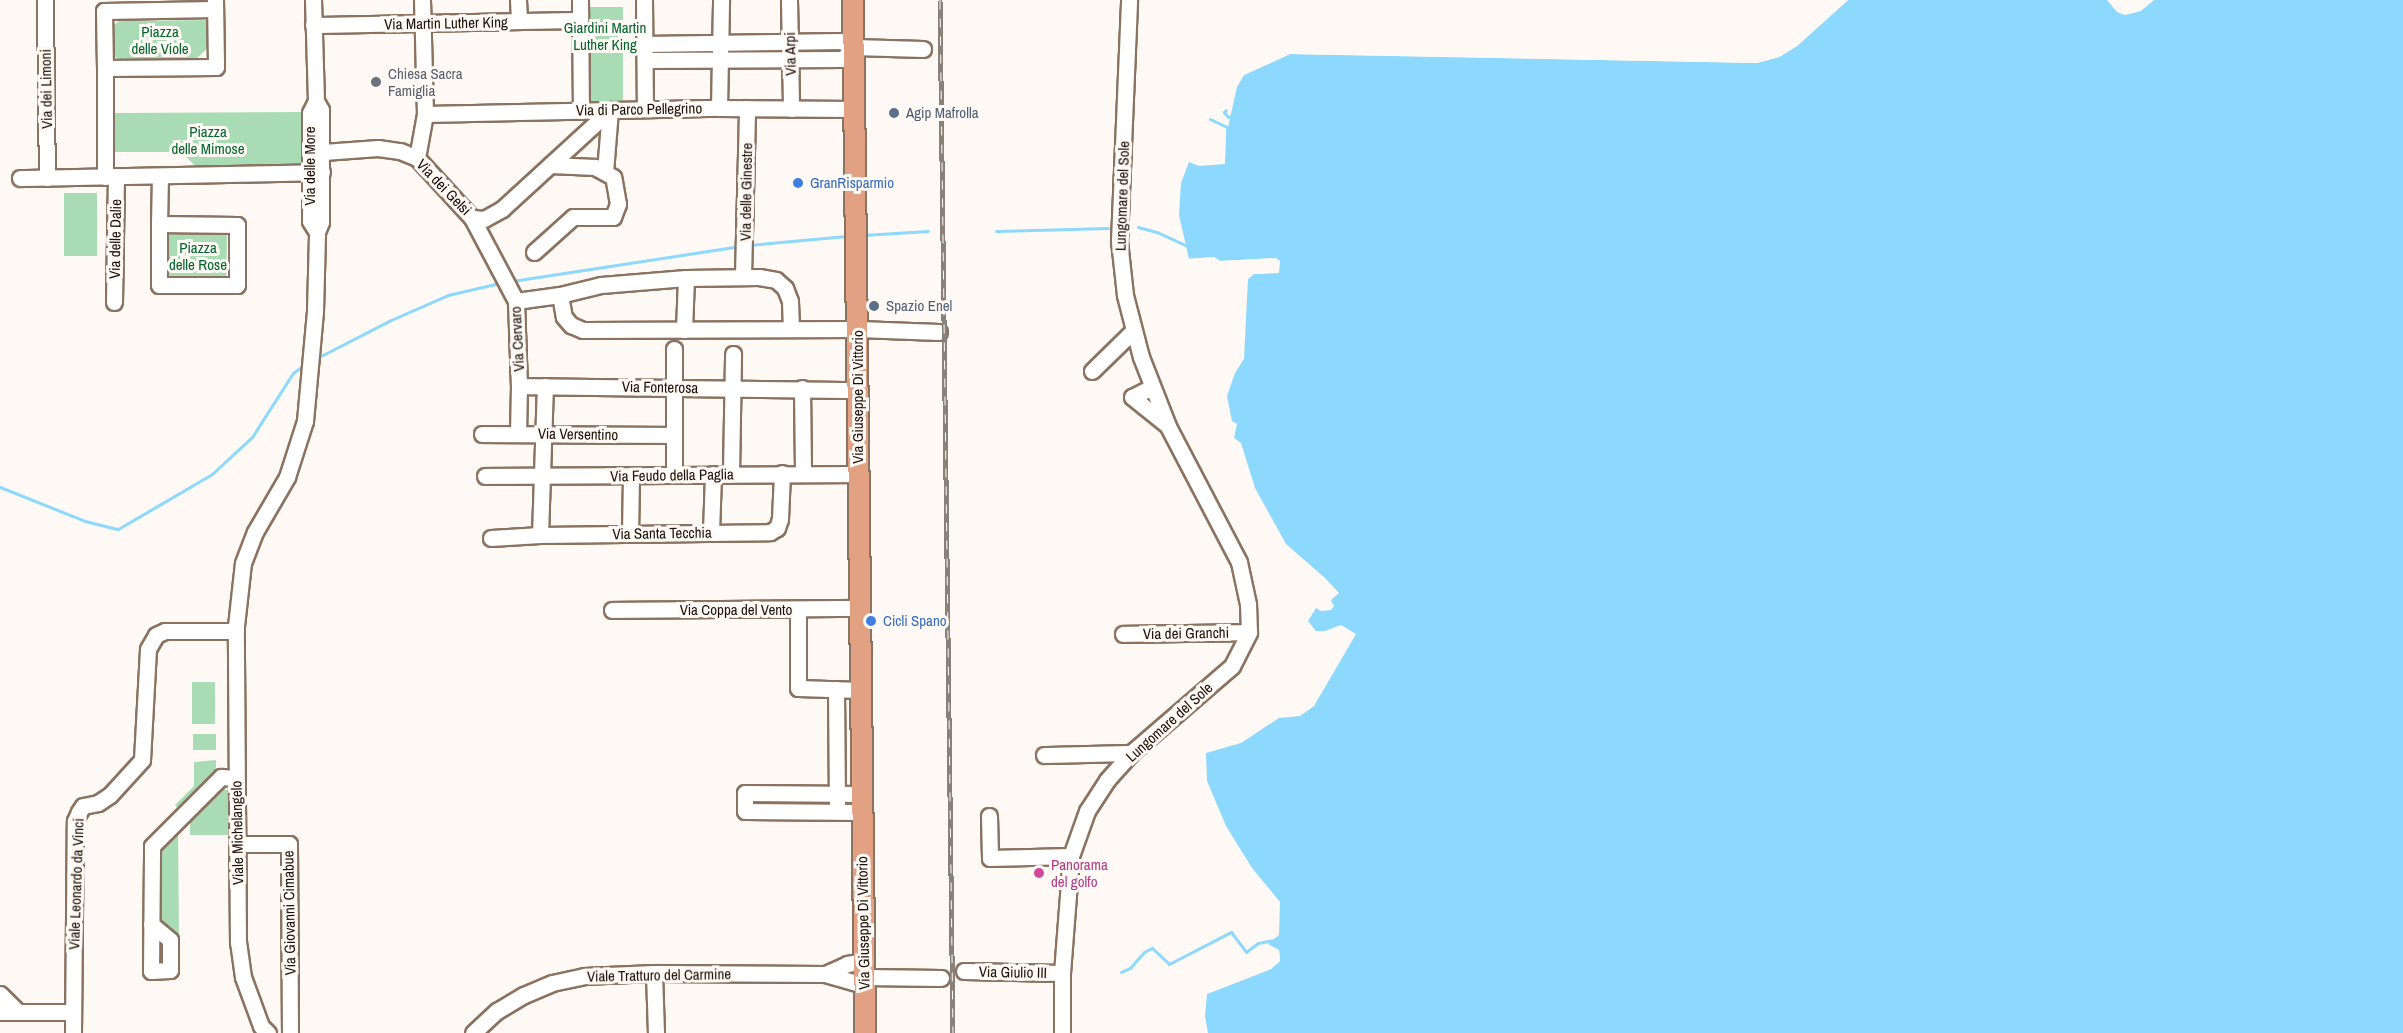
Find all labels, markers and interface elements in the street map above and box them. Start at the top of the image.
street label: Via Martin Luther King [384,13,508,33]
park label: Giardini Martin Luther King [564,18,646,53]
park label: Piazza delle Viole [131,22,189,57]
street label: Via Arpi [781,32,799,76]
street label: Via dei Limoni [36,49,56,129]
place label: Chiesa Sacra Famiglia [388,64,463,99]
marker: Chiesa Sacra Famiglia [369,75,383,89]
street label: Via di Parco Pellegrino [576,99,702,119]
place label: Agip Mafrolla [906,104,978,122]
marker: Agip Mafrolla [887,106,901,120]
park label: Piazza delle Mimose [171,122,245,157]
street label: Via delle More [301,126,319,206]
street label: Lungomare del Sole [1111,141,1133,251]
street label: Via delle Ginestre [736,143,756,241]
street label: Via dei Gelsi [413,155,475,219]
place label: GranRisparmio [810,174,894,192]
marker: GranRisparmio [791,176,805,190]
street label: Via delle Dalie [105,199,125,279]
park label: Piazza delle Rose [169,238,227,273]
place label: Spazio Enel [886,297,952,315]
marker: Spazio Enel [867,299,881,313]
street label: Via Cervaro [506,306,528,372]
street label: Via Giuseppe Di Vittorio [849,330,867,464]
street label: Via Fonterosa [622,377,698,397]
street label: Via Versentino [538,424,618,444]
street label: Via Feudo della Paglia [610,465,734,485]
street label: Via Santa Tecchia [612,523,712,543]
street label: Via Coppa del Vento [680,601,792,619]
place label: Cicli Spano [883,612,947,630]
marker: Cicli Spano [864,614,878,628]
street label: Via dei Granchi [1143,623,1229,643]
street label: Lungomare del Sole [1122,678,1216,766]
street label: Viale Michelangelo [227,781,247,885]
street label: Viale Leonardo da Vinci [65,818,87,950]
street label: Via Giovanni Cimabue [279,850,299,976]
place label: Panorama del golfo [1051,855,1108,890]
street label: Via Giuseppe Di Vittorio [853,856,873,990]
marker: Panorama del golfo [1032,866,1046,880]
street label: Via Giulio III [979,962,1047,982]
street label: Viale Tratturo del Carmine [587,965,731,985]

